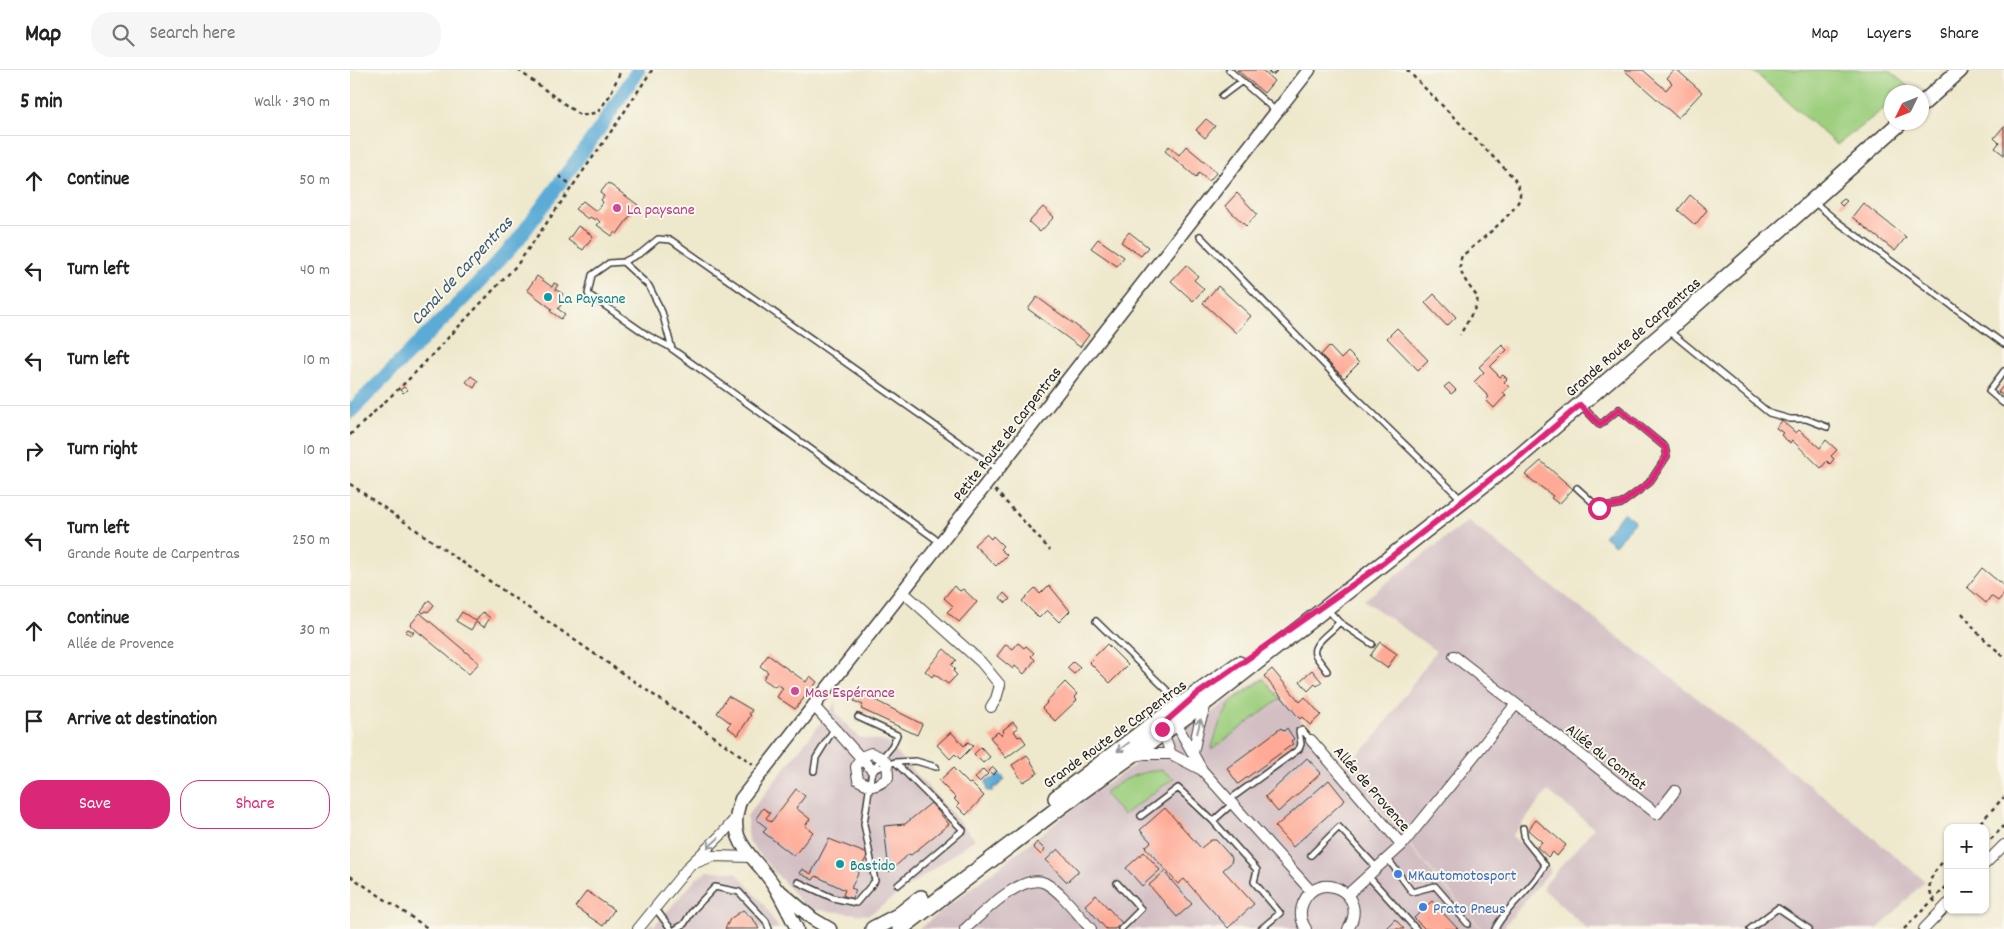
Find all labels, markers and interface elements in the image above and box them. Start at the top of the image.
search box [91,12,441,57]
text: Map [25,18,61,52]
icon: search [109,21,137,49]
text: Search here [149,21,235,48]
text: Map [1811,22,1838,47]
text: Layers [1866,22,1912,47]
text: Share [1940,22,1979,47]
north arrow [1884,85,1929,130]
text: 5 min [20,88,63,118]
text: Walk · 390 m [254,91,330,114]
icon: ahead [20,167,48,195]
text: Continue [67,167,129,194]
text: 50 m [299,169,330,192]
place label: La paysane [627,199,695,222]
marker: La paysane [611,202,623,214]
water label: Canal de Carpentras [406,211,520,332]
icon: left [20,257,48,285]
text: Turn left [67,257,130,284]
text: 40 m [300,259,330,282]
street label: Grande Route de Carpentras [1561,272,1707,403]
place label: La Paysane [558,288,626,311]
marker: La Paysane [542,291,554,303]
icon: left [20,347,48,375]
text: Turn left [67,347,130,374]
text: 10 m [303,349,330,372]
street label: Petite Route de Carpentras [948,362,1068,507]
icon: right [20,437,48,465]
text: Turn right [67,437,138,464]
text: 10 m [303,439,330,462]
route start [1588,497,1611,520]
text: Turn left [67,516,130,543]
icon: left [20,527,48,555]
text: 250 m [292,529,330,552]
text: Grande Route de Carpentras [67,543,240,566]
text: Continue [67,606,129,633]
icon: ahead [20,617,48,645]
text: 30 m [300,619,330,642]
text: Allée de Provence [67,633,174,656]
street label: Grande Route de Carpentras [1039,675,1192,795]
place label: Mas Espérance [805,682,895,705]
marker: Mas Espérance [789,685,801,697]
icon: arrive [20,707,48,735]
text: Arrive at destination [67,707,217,734]
route end [1151,718,1174,741]
one-way arrow [1195,719,1204,735]
street label: Allée du Comtat [1560,719,1651,797]
one-way arrow [1117,741,1130,752]
street label: Allée de Provence [1327,742,1415,838]
button: Save [20,780,170,829]
button: Share [180,780,330,829]
map controls [1944,824,1989,914]
button: + [1944,824,1989,869]
one-way arrow [706,837,719,849]
place label: Bastido [850,855,895,878]
marker: Bastido [834,858,846,870]
place label: MKautomotosport [1408,865,1516,888]
marker: MKautomotosport [1392,868,1404,880]
button: − [1944,869,1989,914]
place label: Prato Pneus [1433,898,1506,921]
marker: Prato Pneus [1417,901,1429,913]

